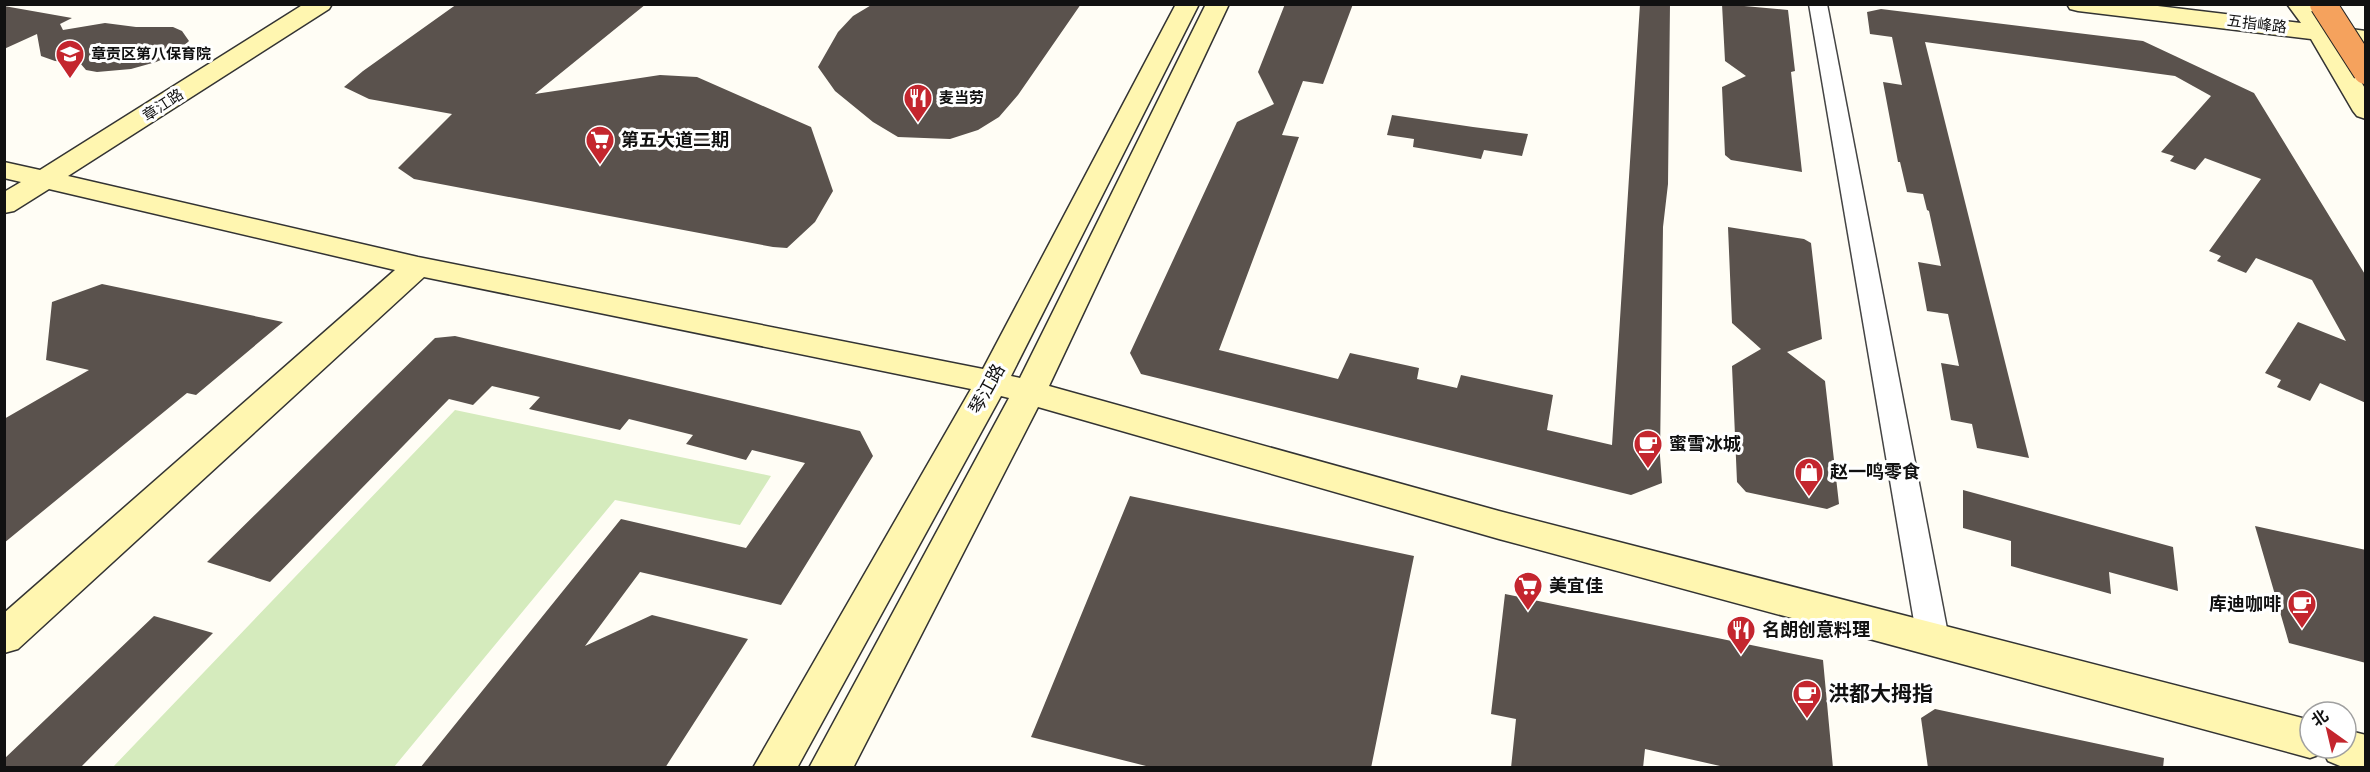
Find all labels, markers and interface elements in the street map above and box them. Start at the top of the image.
street label: 五指峰路 [2226,8,2288,37]
school or university icon: 章贡区第八保育院 [54,38,86,80]
place label: 章贡区第八保育院 [91,42,211,63]
restaurant icon: 麦当劳 [902,82,934,124]
street label: 章江路 [138,83,187,125]
place label: 麦当劳 [939,86,984,107]
supermarket icon: 第五大道二期 [584,124,616,166]
place label: 第五大道二期 [621,125,729,151]
street label: 琴江路 [961,358,1010,418]
cafe icon: 蜜雪冰城 [1632,428,1664,470]
place label: 蜜雪冰城 [1669,429,1741,455]
shop icon: 赵一鸣零食 [1793,456,1825,498]
place label: 赵一鸣零食 [1830,457,1920,483]
supermarket icon: 美宜佳 [1512,570,1544,612]
place label: 美宜佳 [1549,571,1603,597]
cafe icon: 库迪咖啡 [2286,588,2318,630]
place label: 库迪咖啡 [2209,589,2281,615]
restaurant icon: 名朗创意料理 [1725,614,1757,656]
place label: 名朗创意料理 [1762,615,1870,641]
place label: 洪都大拇指 [1828,677,1933,707]
cafe icon: 洪都大拇指 [1791,678,1823,720]
north arrow [2298,700,2358,760]
text: 北 [2306,702,2332,731]

